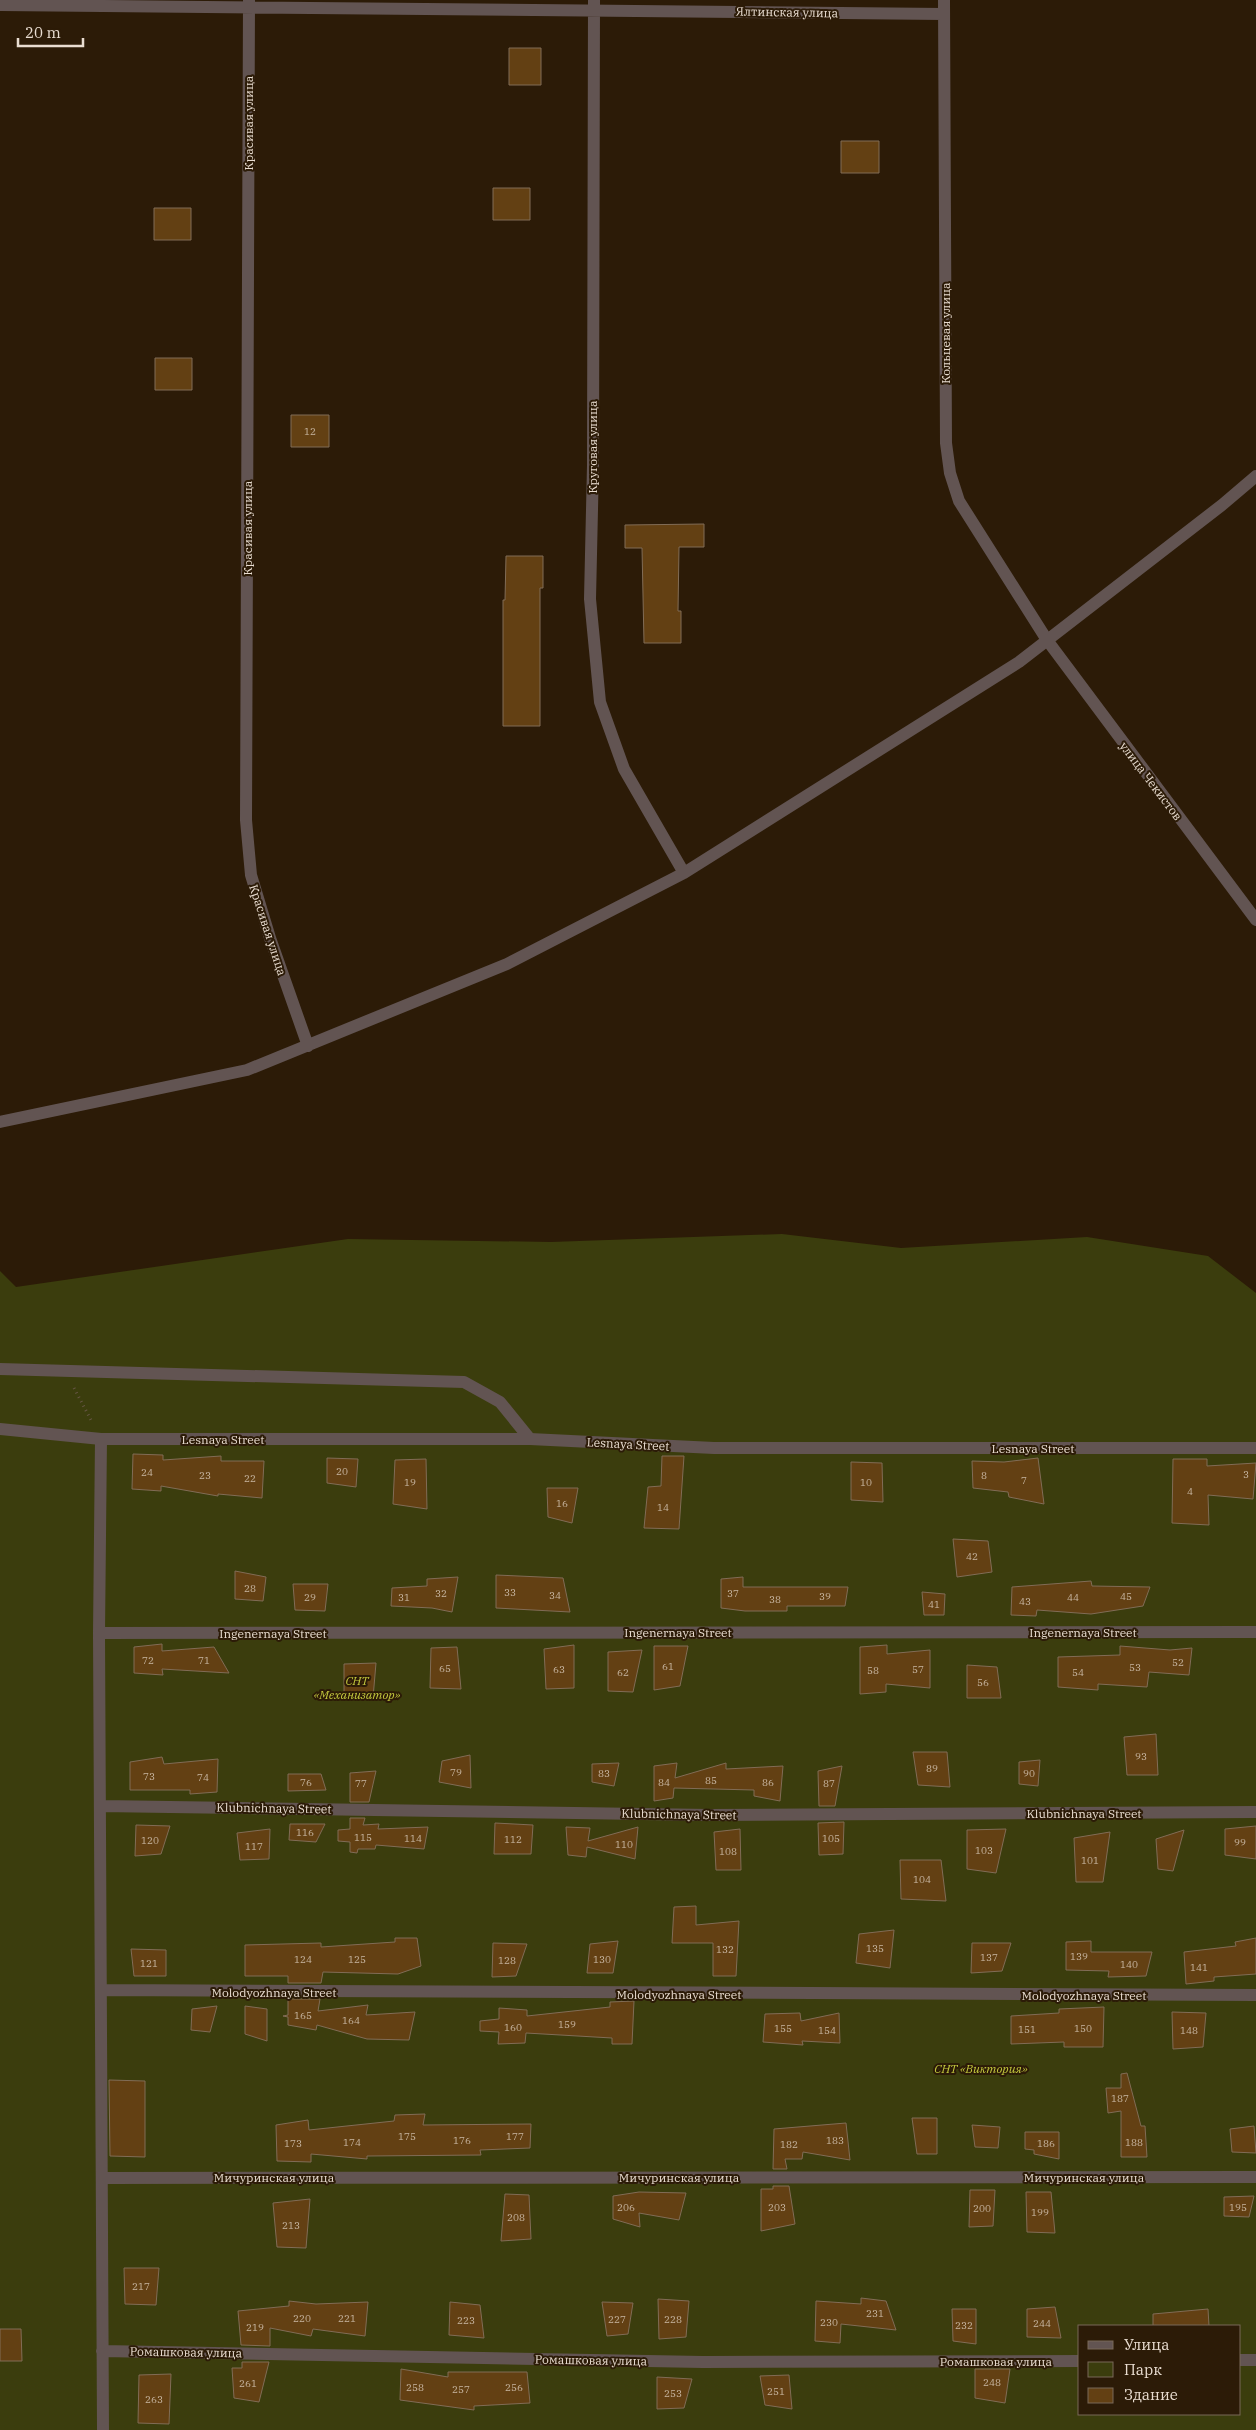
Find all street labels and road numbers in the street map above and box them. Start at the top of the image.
street label: Ялтинская улица [736,4,839,20]
street label: Красивая улица [241,75,256,170]
street label: Кольцевая улица [938,282,953,384]
street label: Круговая улица [585,400,600,493]
street label: Красивая улица [240,480,255,575]
street label: улица Чекистов [1117,739,1186,823]
street label: Красивая улица [246,883,290,978]
street label: Lesnaya Street [182,1432,264,1447]
street label: Lesnaya Street [586,1434,670,1454]
street label: Lesnaya Street [992,1441,1074,1456]
street label: Ingenernaya Street [624,1625,732,1640]
street label: Ingenernaya Street [1029,1625,1137,1640]
street label: Ingenernaya Street [219,1626,327,1641]
street label: Klubnichnaya Street [216,1799,332,1817]
street label: Klubnichnaya Street [621,1805,737,1823]
street label: Klubnichnaya Street [1026,1806,1142,1821]
street label: Molodyozhnaya Street [212,1985,336,2000]
street label: Molodyozhnaya Street [617,1987,741,2002]
street label: Molodyozhnaya Street [1022,1988,1146,2003]
street label: Мичуринская улица [214,2170,335,2185]
street label: Мичуринская улица [619,2170,740,2185]
street label: Мичуринская улица [1024,2170,1145,2185]
street label: Ромашковая улица [130,2344,243,2360]
street label: Ромашковая улица [535,2352,648,2368]
street label: Ромашковая улица [940,2354,1053,2369]

